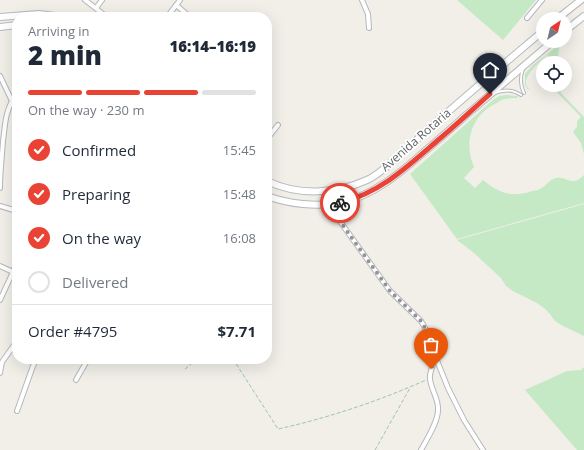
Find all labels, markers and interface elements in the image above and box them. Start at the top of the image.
north arrow [536,12,572,48]
map controls [536,12,572,92]
text: Arriving in [28,22,90,40]
text: 16:14–16:19 [170,36,256,56]
text: 2 min [28,37,102,73]
pin [473,53,507,94]
button: locate [536,56,572,92]
icon: home [479,59,501,81]
text: On the way · 230 m [28,101,144,119]
street label: Avenida Rotaria [377,104,454,175]
icon: check [28,139,50,161]
text: Confirmed [62,140,136,160]
text: 15:45 [223,141,256,159]
icon: check [28,183,50,205]
courier [320,183,360,223]
text: Preparing [62,184,130,204]
text: 15:48 [223,185,256,203]
icon: bike [329,192,351,214]
icon: check [28,227,50,249]
text: On the way [62,228,141,248]
text: 16:08 [223,229,256,247]
text: Delivered [62,272,129,292]
text: Order #4795 [28,321,117,341]
text: $7.71 [217,321,256,341]
pin [414,328,448,369]
icon: bag [420,334,442,356]

